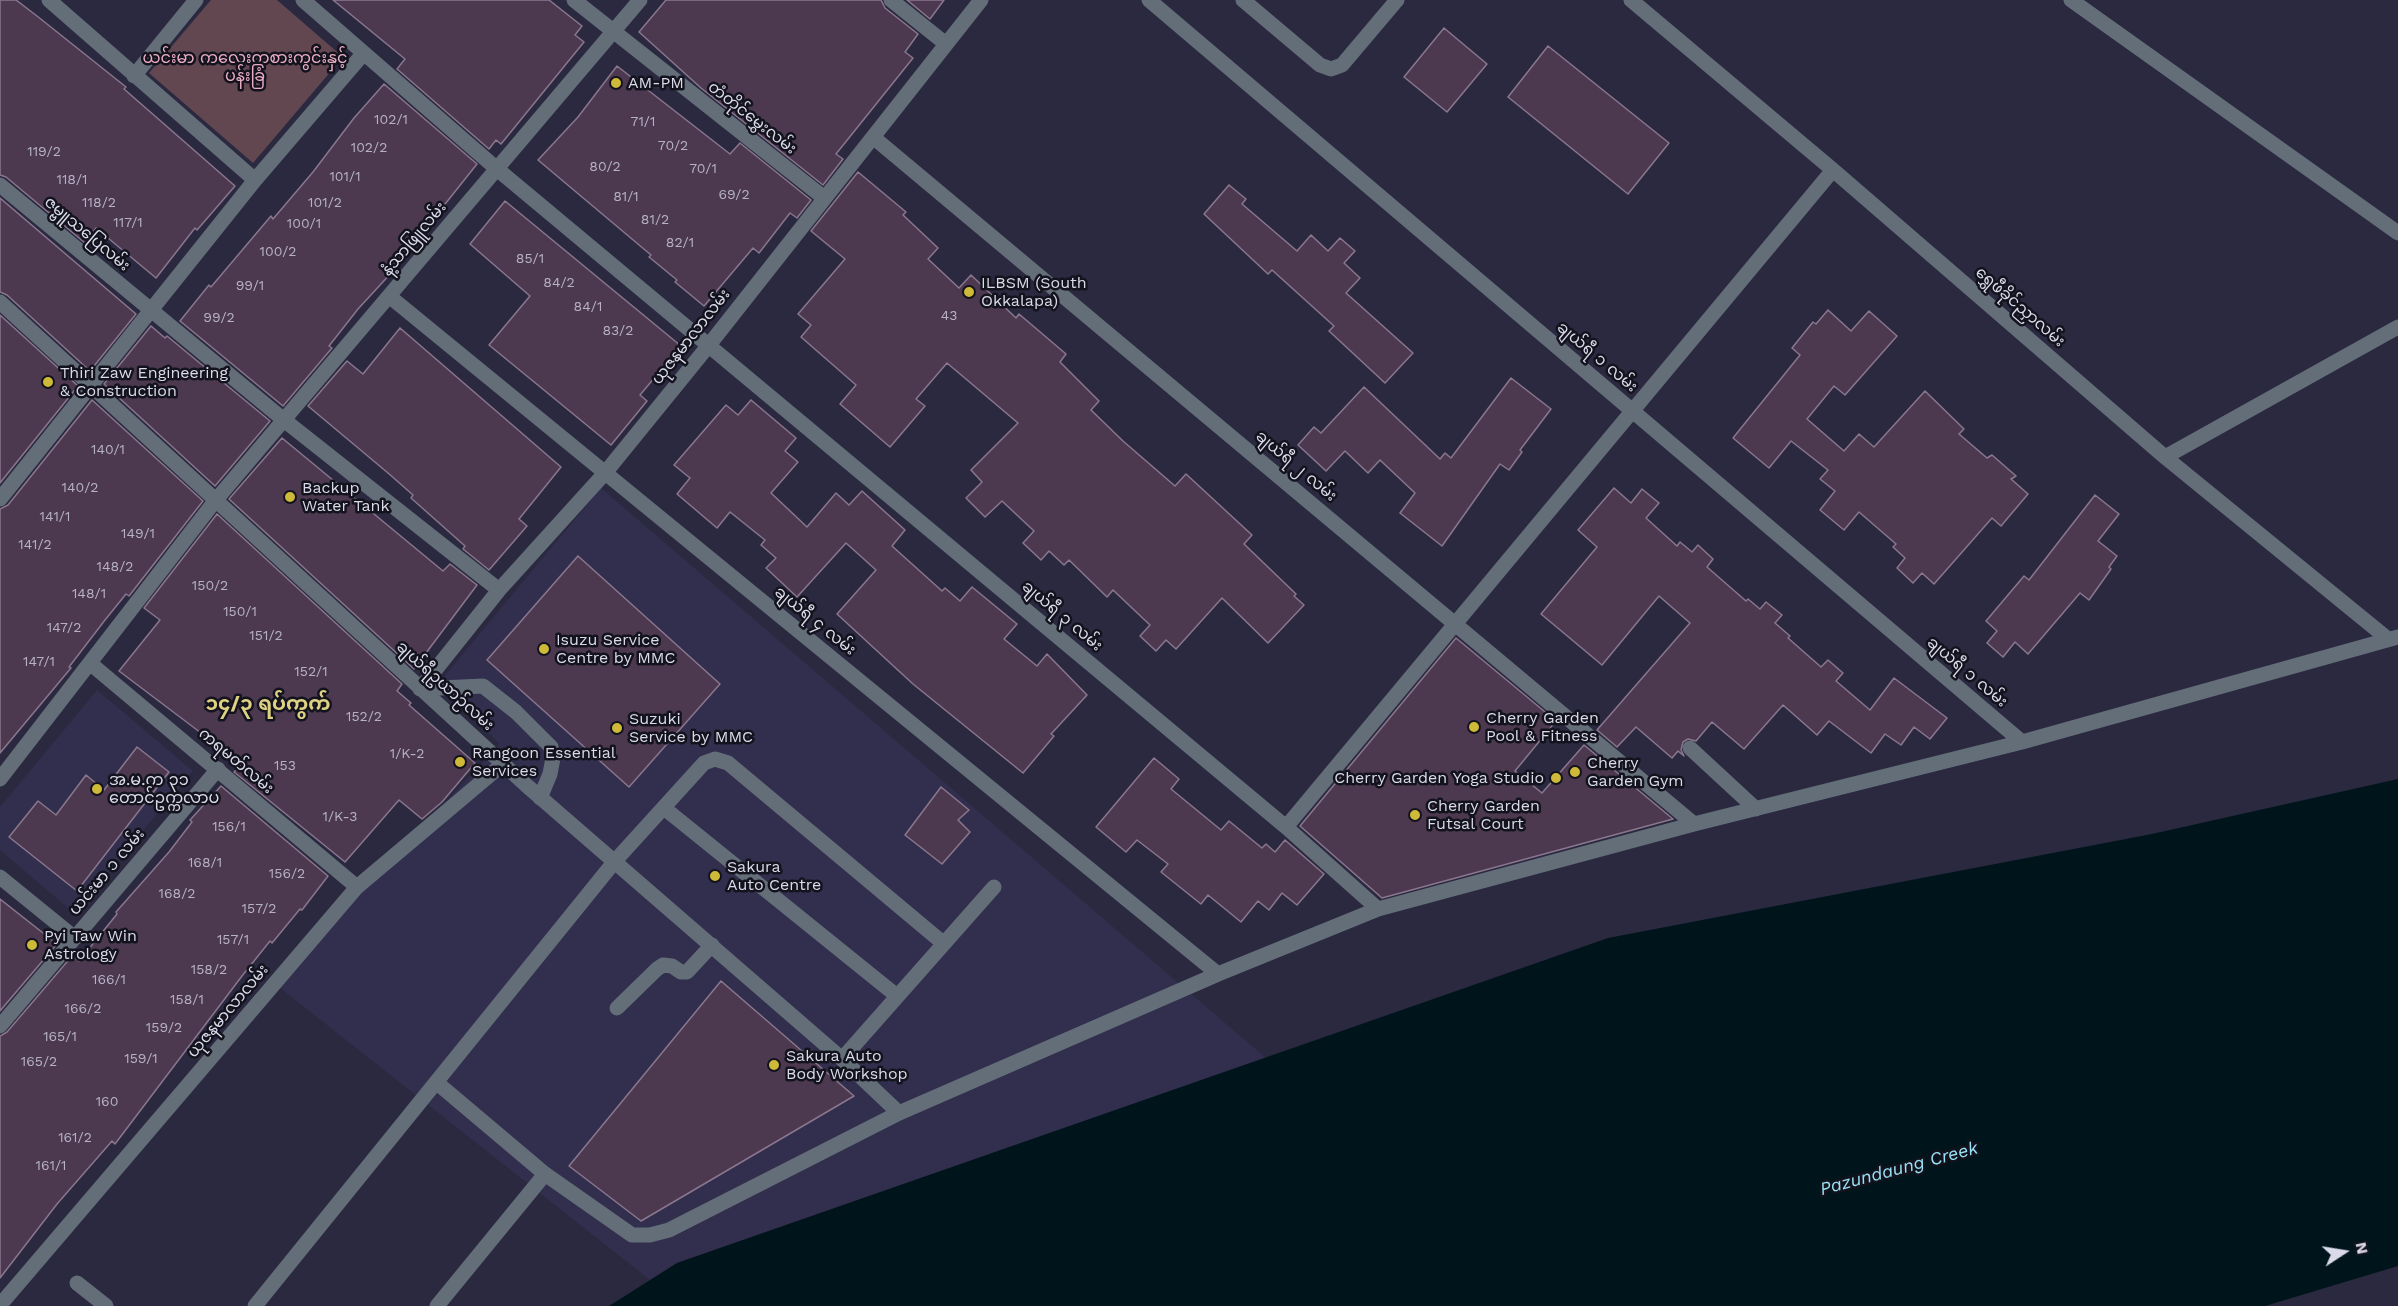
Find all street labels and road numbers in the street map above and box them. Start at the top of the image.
street label: တံတိုင်မွှေးလမ်း [704,78,800,158]
street label: ဇမ္ဗူသပြေလမ်း [40,193,134,275]
street label: နံ့သာဖြူလမ်း [378,198,450,280]
street label: ရွှေဖီခိုင်ညှာလမ်း [1971,263,2069,351]
street label: ယုဇနမာလာလမ်း [648,285,734,389]
street label: ချယ်ရီ ၁ လမ်း [1553,318,1641,396]
street label: ချယ်ရီ ၂ လမ်း [1252,426,1340,506]
street label: ချယ်ရီ ၃ လမ်း [1018,577,1106,655]
street label: ချယ်ရီ ၄ လမ်း [770,582,860,660]
street label: ချယ်ရီ ၁ လမ်း [1923,633,2011,711]
street label: ချယ်ရီဥယာဉ်လမ်း [392,637,498,735]
street label: ကရမတ်လမ်း [195,724,277,798]
street label: ယင်းမာ ၁ လမ်း [65,825,149,919]
street label: ယုဇနမာလာလမ်း [183,960,273,1062]

